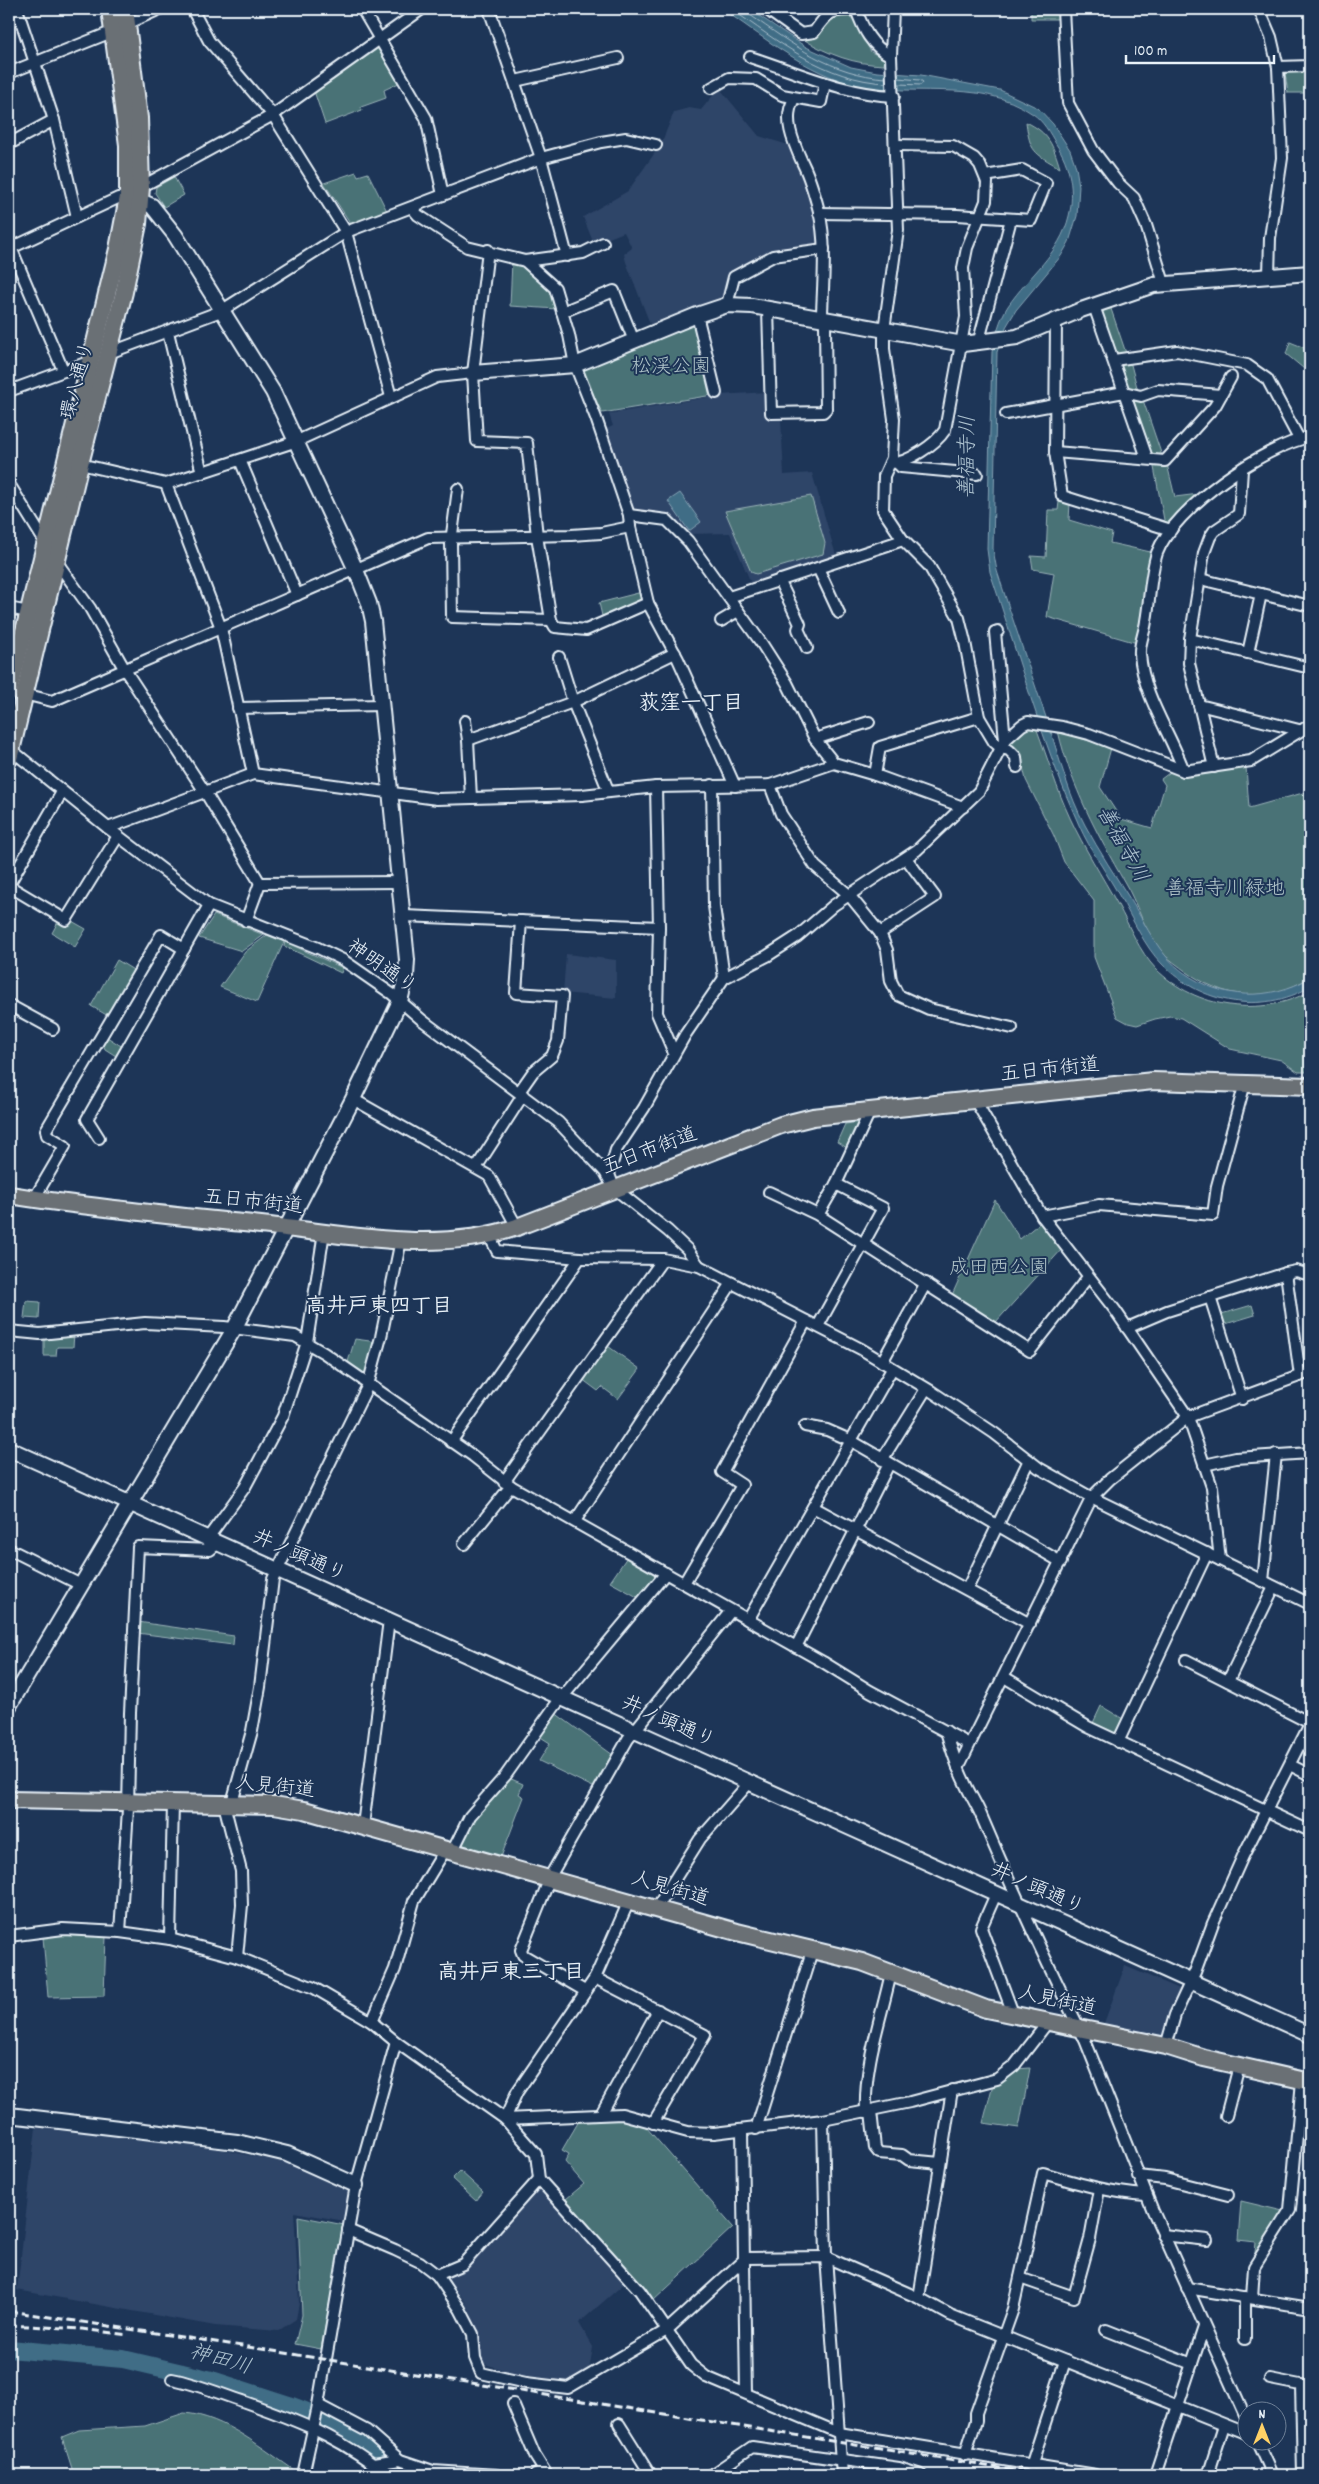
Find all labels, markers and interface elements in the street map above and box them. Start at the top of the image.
scale bar [1126,32,1274,64]
text: 100 m [1134,41,1167,63]
street label: 環八通り [55,339,103,423]
park label: 松渓公園 [631,354,711,382]
water label: 善福寺川 [953,415,985,499]
district label: 荻窪一丁目 [639,690,744,720]
water label: 善福寺川 [1088,801,1154,889]
park label: 善福寺川緑地 [1165,876,1285,904]
street label: 神明通り [340,934,422,1002]
street label: 五日市街道 [999,1052,1101,1090]
street label: 五日市街道 [598,1121,702,1183]
street label: 五日市街道 [202,1184,304,1222]
park label: 成田西公園 [949,1255,1049,1283]
district label: 高井戸東四丁目 [306,1293,453,1323]
street label: 井ノ頭通り [248,1524,350,1590]
street label: 井ノ頭通り [617,1690,719,1756]
street label: 人見街道 [234,1770,316,1806]
street label: 井ノ頭通り [986,1857,1088,1923]
street label: 人見街道 [628,1866,712,1914]
district label: 高井戸東三丁目 [438,1959,585,1989]
street label: 人見街道 [1015,1980,1099,2024]
water label: 神田川 [186,2338,254,2384]
north arrow [1236,2402,1286,2452]
text: N [1259,2405,1266,2425]

